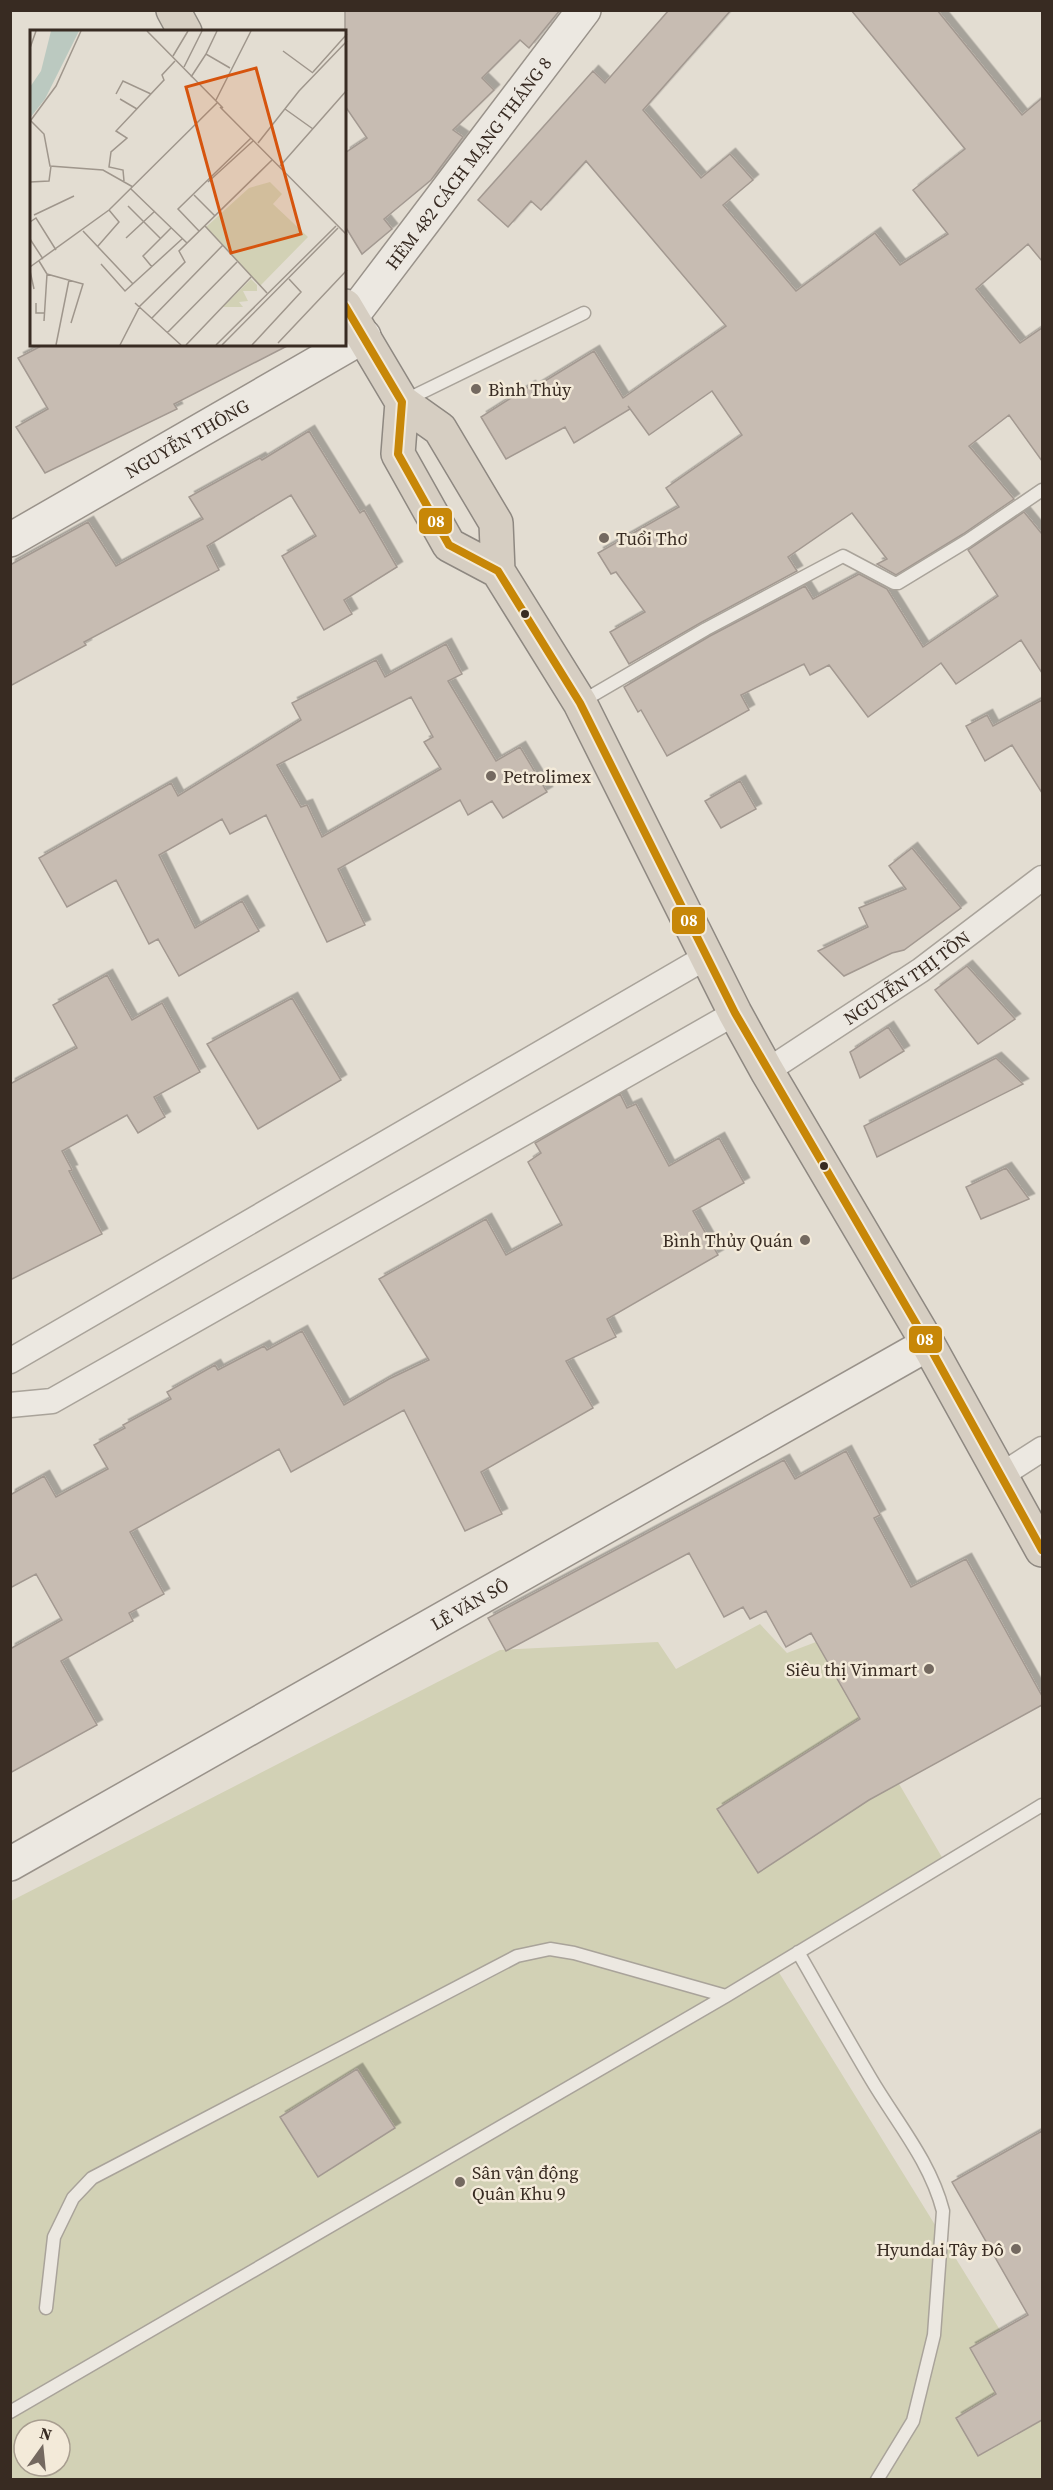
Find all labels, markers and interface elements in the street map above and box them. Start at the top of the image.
inset map [30,30,346,346]
street label: HẺM 482 CÁCH MẠNG THÁNG 8 [379,51,557,275]
place label: Bình Thủy [488,377,572,402]
marker: Bình Thủy [469,382,483,396]
street label: NGUYỄN THÔNG [120,392,253,484]
line badge: 08 [418,507,453,535]
text: 08 [427,510,445,532]
place label: Tuổi Thơ [616,526,688,551]
marker: Tuổi Thơ [597,531,611,545]
unlabelled marker [519,608,531,620]
place label: Petrolimex [503,764,592,789]
marker: Petrolimex [484,769,498,783]
line badge: 08 [671,906,706,935]
text: 08 [680,909,698,931]
street label: NGUYỄN THỊ TỒN [838,925,975,1030]
unlabelled marker [818,1160,830,1172]
place label: Bình Thủy Quán [662,1228,793,1253]
marker: Bình Thủy Quán [798,1233,812,1247]
line badge: 08 [908,1325,943,1354]
text: 08 [916,1328,934,1350]
street label: LÊ VĂN SÔ [426,1572,513,1636]
place label: Siêu thị Vinmart [786,1657,917,1682]
marker: Siêu thị Vinmart [922,1662,936,1676]
place label: Sân vận động Quân Khu 9 [472,2160,579,2206]
marker: Sân vận động Quân Khu 9 [453,2175,467,2189]
place label: Hyundai Tây Đô [876,2237,1004,2262]
marker: Hyundai Tây Đô [1009,2242,1023,2256]
north arrow [12,2418,72,2478]
text: N [37,2421,55,2446]

